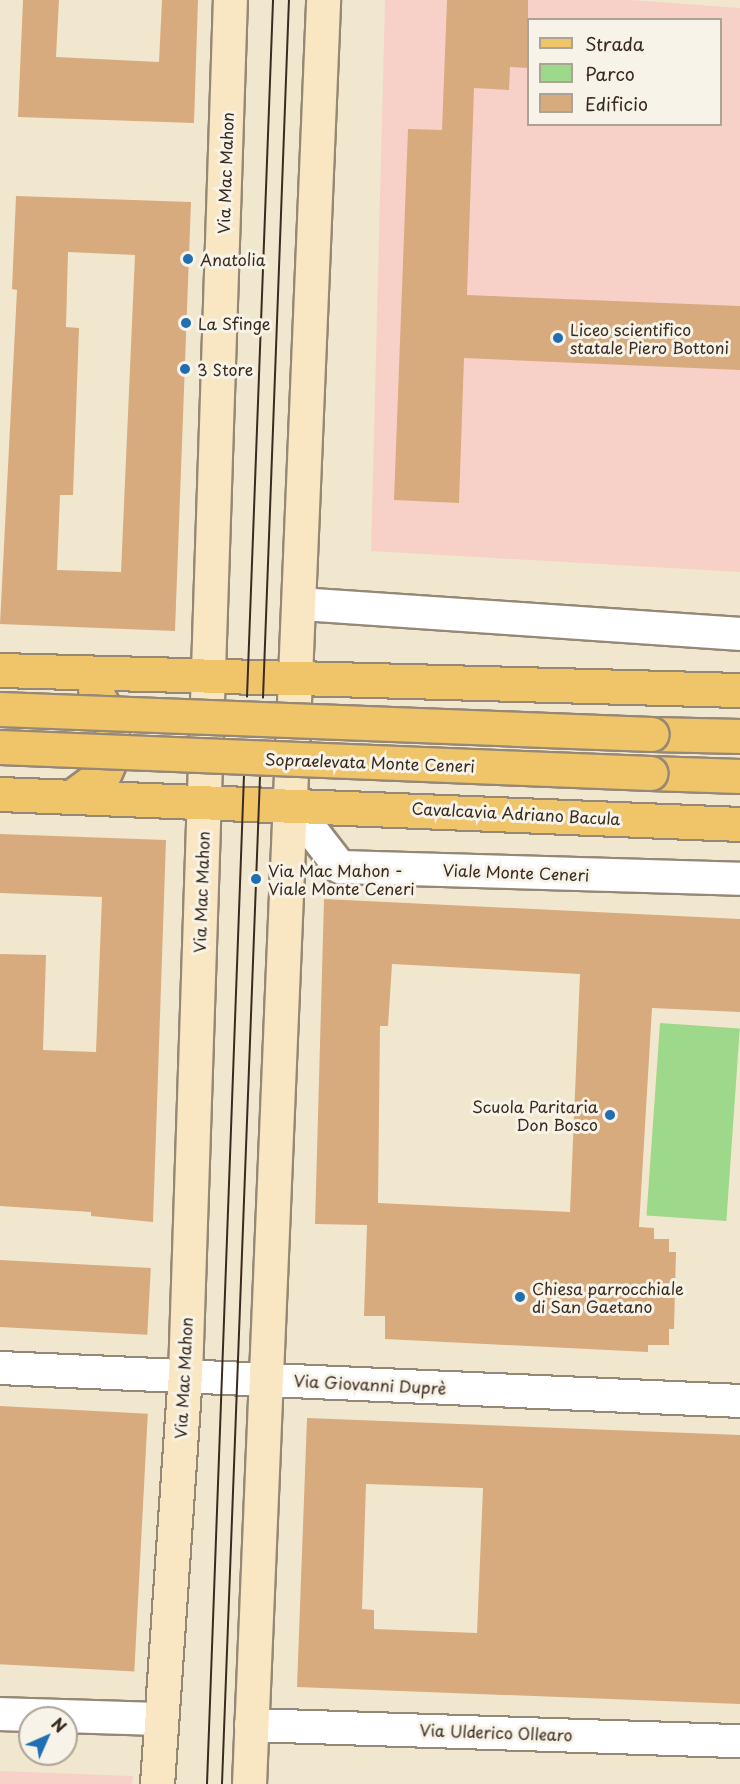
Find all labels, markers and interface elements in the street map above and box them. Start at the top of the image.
legend [527,18,722,126]
text: Strada [585,30,644,57]
text: Parco [585,60,635,87]
text: Edificio [585,90,648,117]
street label: Via Mac Mahon [213,112,237,234]
place label: Anatolia [200,249,266,269]
marker: Anatolia [181,252,195,266]
place label: La Sfinge [198,313,271,333]
marker: La Sfinge [179,316,193,330]
place label: Liceo scientifico statale Piero Bottoni [570,319,729,357]
marker: Liceo scientifico statale Piero Bottoni [551,331,565,345]
place label: 3 Store [197,359,253,379]
marker: 3 Store [178,362,192,376]
street label: Sopraelevata Monte Ceneri [265,749,475,775]
street label: Cavalcavia Adriano Bacula [411,798,621,828]
street label: Via Mac Mahon [189,831,213,953]
place label: Via Mac Mahon - Viale Monte Ceneri [268,860,416,898]
street label: Viale Monte Ceneri [442,860,590,884]
marker: Via Mac Mahon - Viale Monte Ceneri [249,872,263,886]
place label: Scuola Paritaria Don Bosco [472,1096,598,1134]
marker: Scuola Paritaria Don Bosco [603,1108,617,1122]
place label: Chiesa parrocchiale di San Gaetano [532,1278,685,1316]
marker: Chiesa parrocchiale di San Gaetano [513,1290,527,1304]
street label: Via Mac Mahon [170,1317,196,1439]
street label: Via Giovanni Duprè [293,1370,447,1398]
north arrow [18,1706,78,1766]
text: N [46,1712,72,1738]
street label: Via Ulderico Ollearo [419,1720,573,1744]

